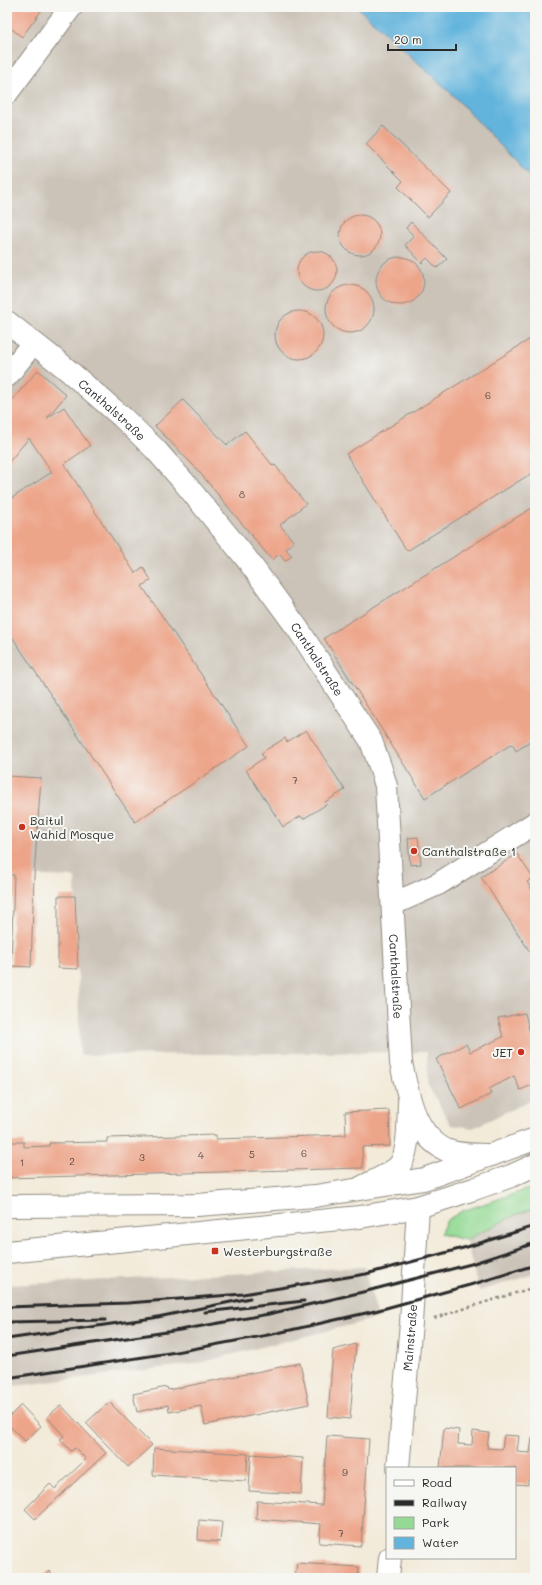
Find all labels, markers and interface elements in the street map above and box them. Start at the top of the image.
scale bar [388,26,456,52]
text: 20 m [394,31,422,47]
street label: Canthalstraße [75,375,149,444]
house number: 6 [485,388,491,402]
house number: 8 [239,487,245,501]
street label: Canthalstraße [288,619,347,699]
house number: 7 [292,773,298,787]
place label: Baitul Wahid Mosque [30,812,114,842]
marker: Baitul Wahid Mosque [17,822,27,832]
place label: Canthalstraße 1 [422,843,516,859]
marker: Canthalstraße 1 [409,846,419,856]
street label: Canthalstraße [386,934,407,1019]
place label: JET [493,1044,513,1060]
marker: JET [516,1047,526,1057]
house number: 6 [301,1146,307,1160]
house number: 5 [249,1147,255,1161]
house number: 4 [198,1148,204,1162]
house number: 3 [139,1150,145,1164]
house number: 2 [69,1154,75,1168]
house number: 1 [20,1155,24,1169]
place label: Westerburgstraße [223,1243,332,1259]
marker: Westerburgstraße [210,1246,220,1256]
street label: Mainstraße [399,1304,420,1372]
house number: 9 [342,1465,348,1479]
legend [386,1467,516,1559]
text: Road [422,1474,452,1490]
text: Railway [422,1494,467,1510]
text: Park [422,1514,449,1530]
house number: 7 [338,1526,344,1540]
text: Water [422,1534,459,1550]

